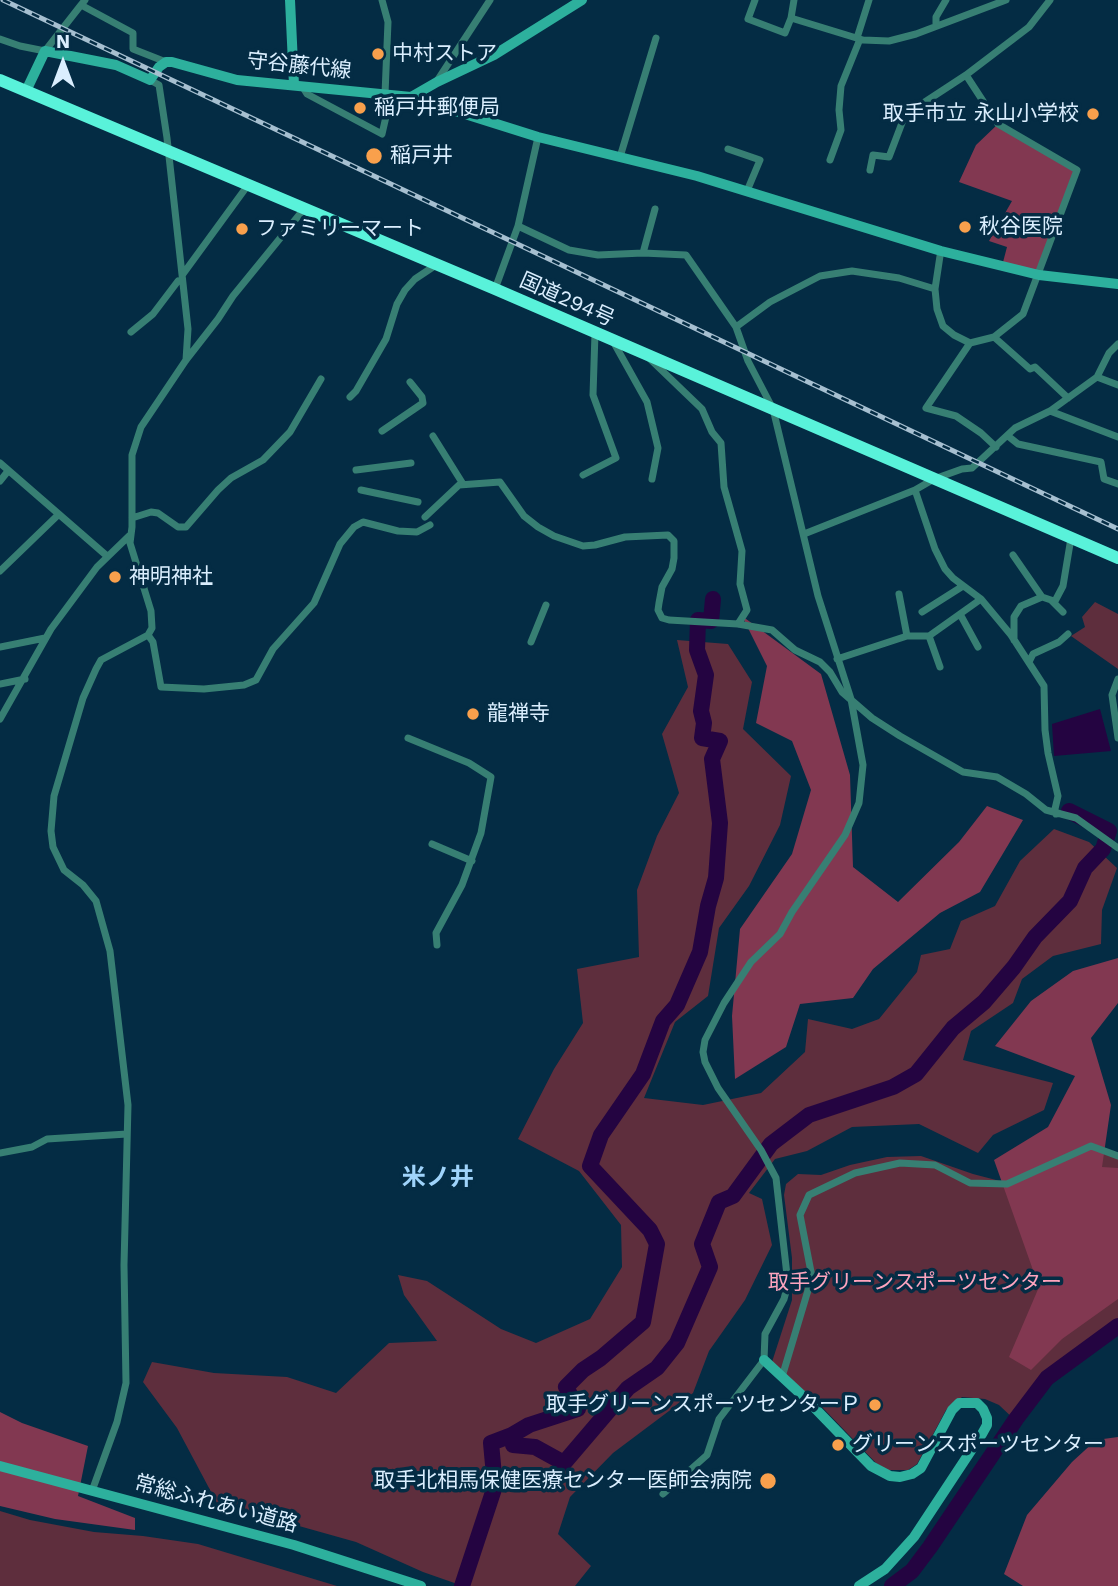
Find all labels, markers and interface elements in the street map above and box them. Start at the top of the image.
north arrow [28,28,98,98]
text: N [56,30,70,53]
place label: 中村ストア [392,41,497,67]
marker: 中村ストア [370,46,386,62]
street label: 守谷藤代線 [245,48,353,84]
place label: 稲戸井郵便局 [374,95,500,121]
marker: 稲戸井郵便局 [352,100,368,116]
place label: 取手市立 永山小学校 [883,101,1079,127]
marker: 取手市立 永山小学校 [1085,106,1101,122]
place label: 稲戸井 [390,143,453,169]
marker: 稲戸井 [364,146,384,166]
place label: 秋谷医院 [979,214,1063,240]
place label: ファミリーマート [256,216,424,242]
marker: 秋谷医院 [957,219,973,235]
marker: ファミリーマート [234,221,250,237]
street label: 国道294号 [516,268,618,332]
place label: 神明神社 [129,564,213,590]
marker: 神明神社 [107,569,123,585]
place label: 龍禅寺 [487,701,550,727]
marker: 龍禅寺 [465,706,481,722]
district label: 米ノ井 [402,1164,474,1192]
park label: 取手グリーンスポーツセンター [768,1270,1062,1296]
place label: 取手グリーンスポーツセンターＰ [546,1392,861,1418]
marker: 取手グリーンスポーツセンターＰ [867,1397,883,1413]
place label: グリーンスポーツセンター [852,1432,1104,1458]
marker: グリーンスポーツセンター [830,1437,846,1453]
place label: 取手北相馬保健医療センター医師会病院 [374,1468,752,1494]
street label: 常総ふれあい道路 [132,1470,300,1538]
marker: 取手北相馬保健医療センター医師会病院 [758,1471,778,1491]

